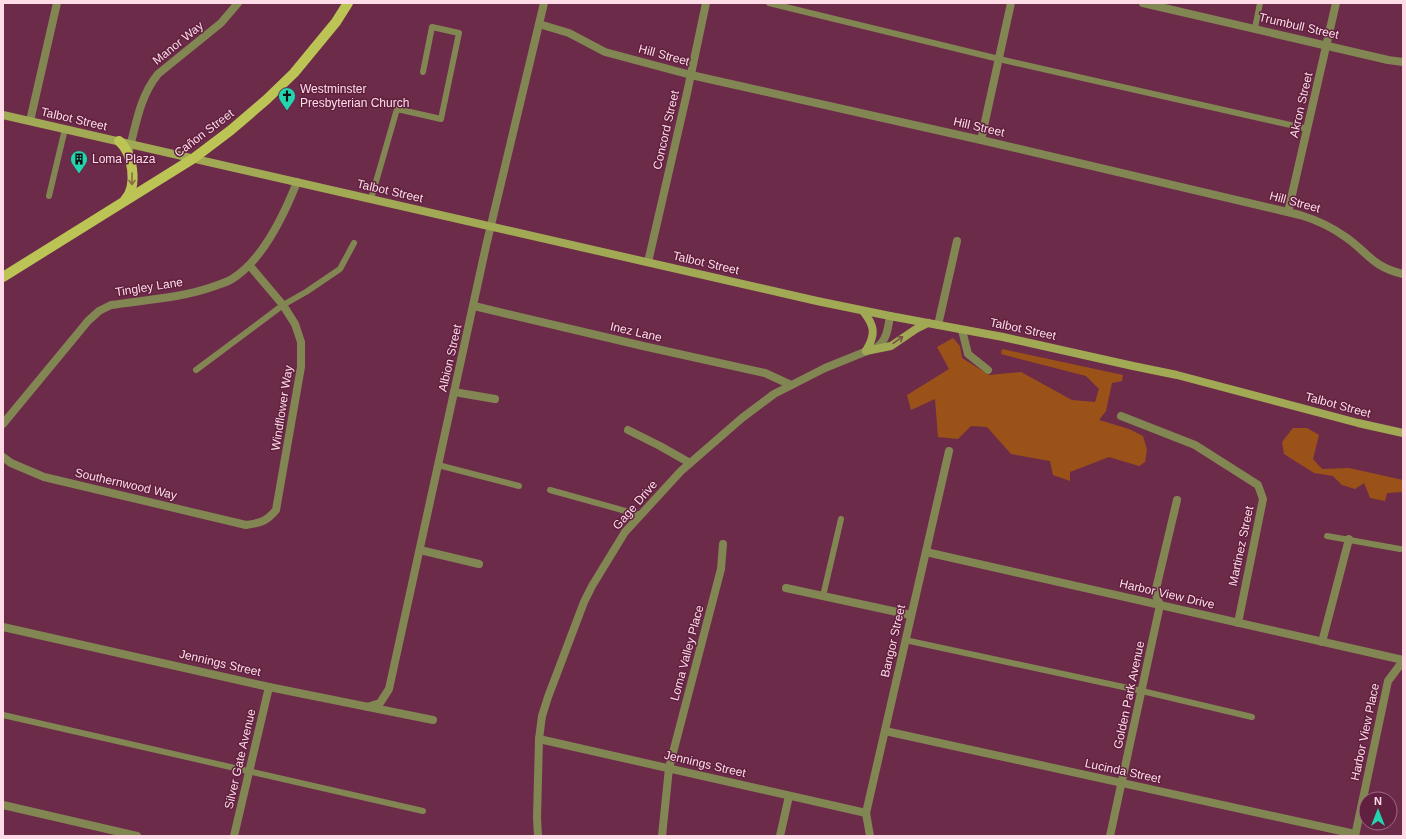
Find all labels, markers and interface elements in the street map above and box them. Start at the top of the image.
street label: Trumbull Street [1258,10,1341,42]
street label: Manor Way [150,18,206,68]
street label: Hill Street [637,42,692,69]
street label: Akron Street [1287,70,1315,139]
place label: Westminster Presbyterian Church [300,82,409,110]
church icon: Westminster Presbyterian Church [277,86,297,111]
street label: Concord Street [650,88,682,171]
street label: Talbot Street [40,105,109,134]
street label: Cañon Street [172,106,237,160]
street label: Hill Street [952,114,1007,140]
building icon: Loma Plaza [69,149,89,174]
place label: Loma Plaza [92,152,156,166]
one-way arrow [128,172,136,185]
street label: Talbot Street [356,177,425,206]
street label: Hill Street [1268,189,1323,216]
street label: Talbot Street [672,249,741,278]
street label: Tingley Lane [114,275,184,299]
street label: Talbot Street [989,315,1058,343]
street label: Inez Lane [609,319,664,345]
street label: Albion Street [435,322,465,393]
one-way arrow [893,336,904,344]
street label: Windflower Way [268,364,296,452]
street label: Talbot Street [1304,390,1373,421]
street label: Southernwood Way [74,465,178,503]
street label: Gage Drive [610,477,660,532]
street label: Martinez Street [1226,504,1256,587]
street label: Harbor View Drive [1118,576,1216,612]
street label: Loma Valley Place [667,603,707,702]
street label: Bangor Street [878,603,908,679]
street label: Golden Park Avenue [1111,639,1147,750]
street label: Jennings Street [178,647,263,679]
street label: Harbor View Place [1348,682,1382,782]
street label: Silver Gate Avenue [222,707,258,811]
street label: Jennings Street [663,748,748,780]
street label: Lucinda Street [1084,756,1163,786]
north arrow [1358,791,1398,831]
text: N [1374,795,1382,807]

